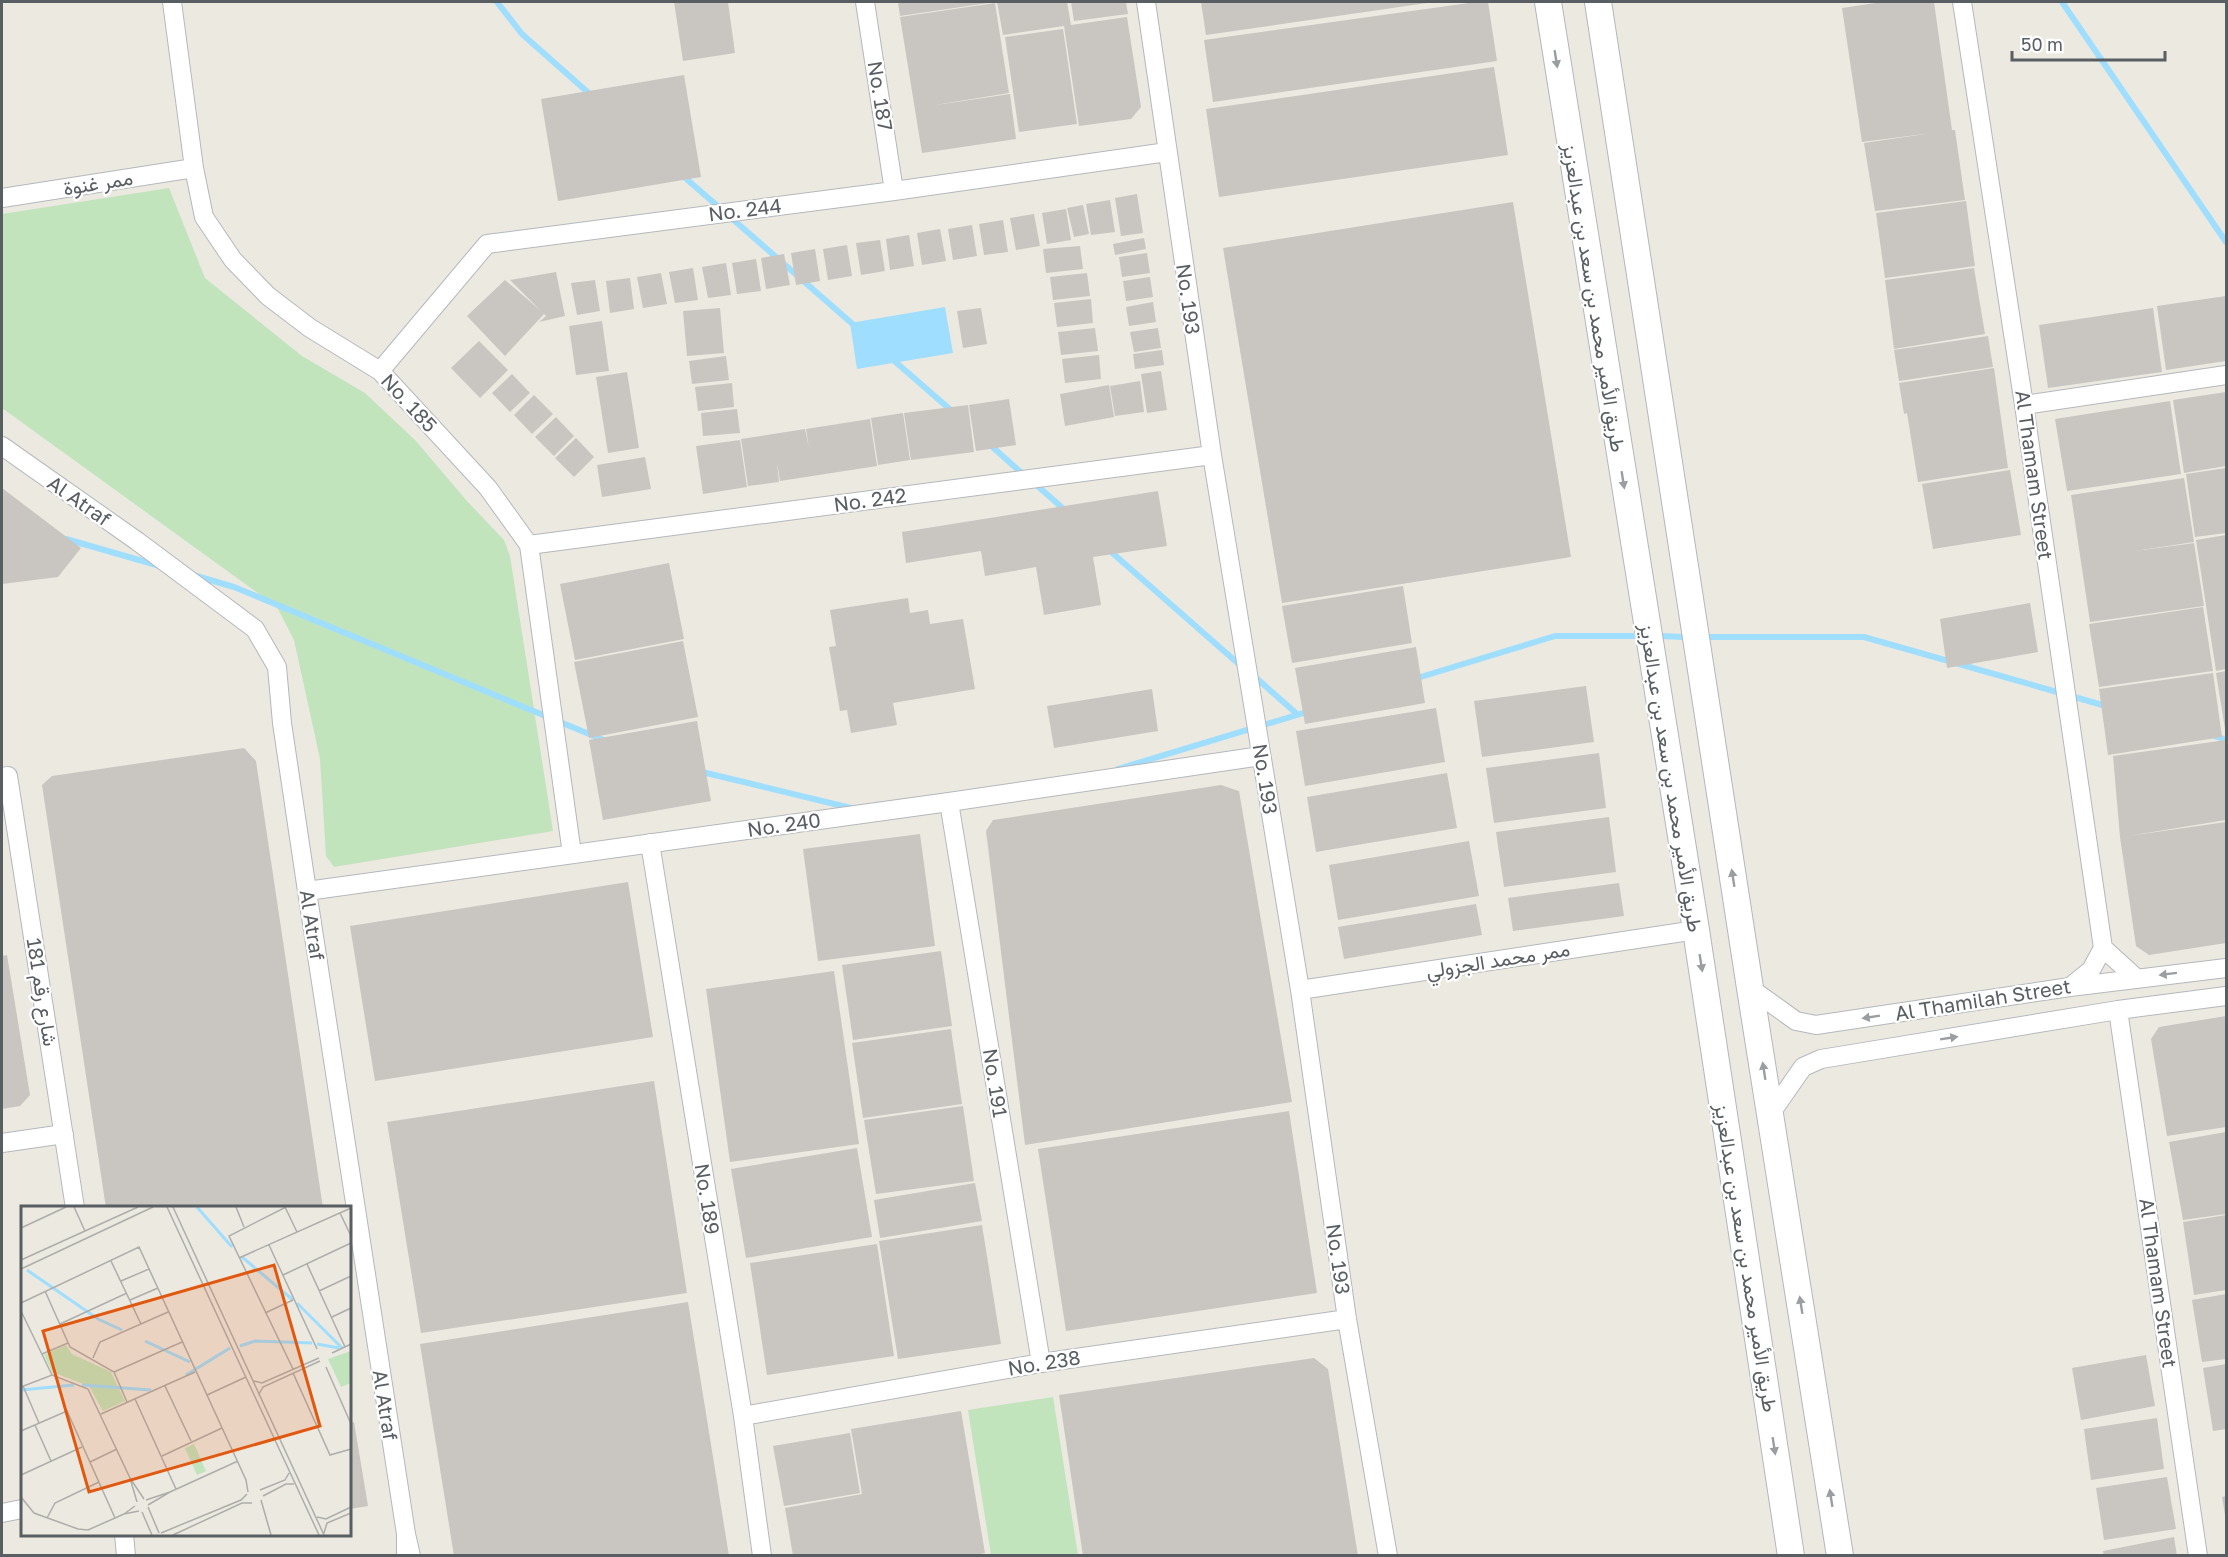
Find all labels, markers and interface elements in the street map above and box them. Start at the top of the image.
scale bar [2012,24,2165,62]
text: 50 m [2021,33,2063,55]
one-way arrow [1552,50,1561,69]
street label: No. 187 [864,59,898,132]
street label: طريق الأمير محمد بن سعد بن عبدالعزيز [1557,141,1631,454]
street label: ممر غنوة [61,165,135,201]
street label: No. 244 [707,193,783,225]
street label: No. 193 [1172,262,1206,336]
street label: No. 185 [377,368,443,437]
street label: Al Thamam Street [2011,388,2059,561]
street label: Al Atraf [44,470,116,530]
one-way arrow [1619,471,1628,490]
street label: No. 242 [832,482,908,516]
street label: طريق الأمير محمد بن سعد بن عبدالعزيز [1634,621,1708,934]
street label: No. 193 [1249,742,1283,816]
street label: No. 240 [746,807,822,841]
one-way arrow [1728,869,1737,888]
street label: Al Atraf [296,888,330,962]
street label: شارع رقم 181 [20,936,63,1048]
street label: ممر محمد الجزولي [1424,936,1572,988]
one-way arrow [1696,954,1705,973]
one-way arrow [2159,970,2178,979]
street label: Al Thamilah Street [1893,973,2072,1025]
one-way arrow [1862,1013,1881,1022]
one-way arrow [1940,1033,1959,1042]
street label: No. 191 [979,1047,1013,1119]
one-way arrow [1759,1061,1768,1080]
street label: طريق الأمير محمد بن سعد بن عبدالعزيز [1709,1101,1783,1414]
street label: No. 189 [691,1162,725,1236]
street label: Al Thamam Street [2135,1196,2183,1369]
inset map [21,1206,351,1536]
street label: No. 193 [1322,1222,1356,1296]
one-way arrow [1796,1295,1805,1314]
street label: No. 238 [1006,1344,1082,1380]
street label: Al Atraf [369,1368,403,1442]
one-way arrow [1770,1437,1779,1456]
one-way arrow [1826,1488,1835,1507]

